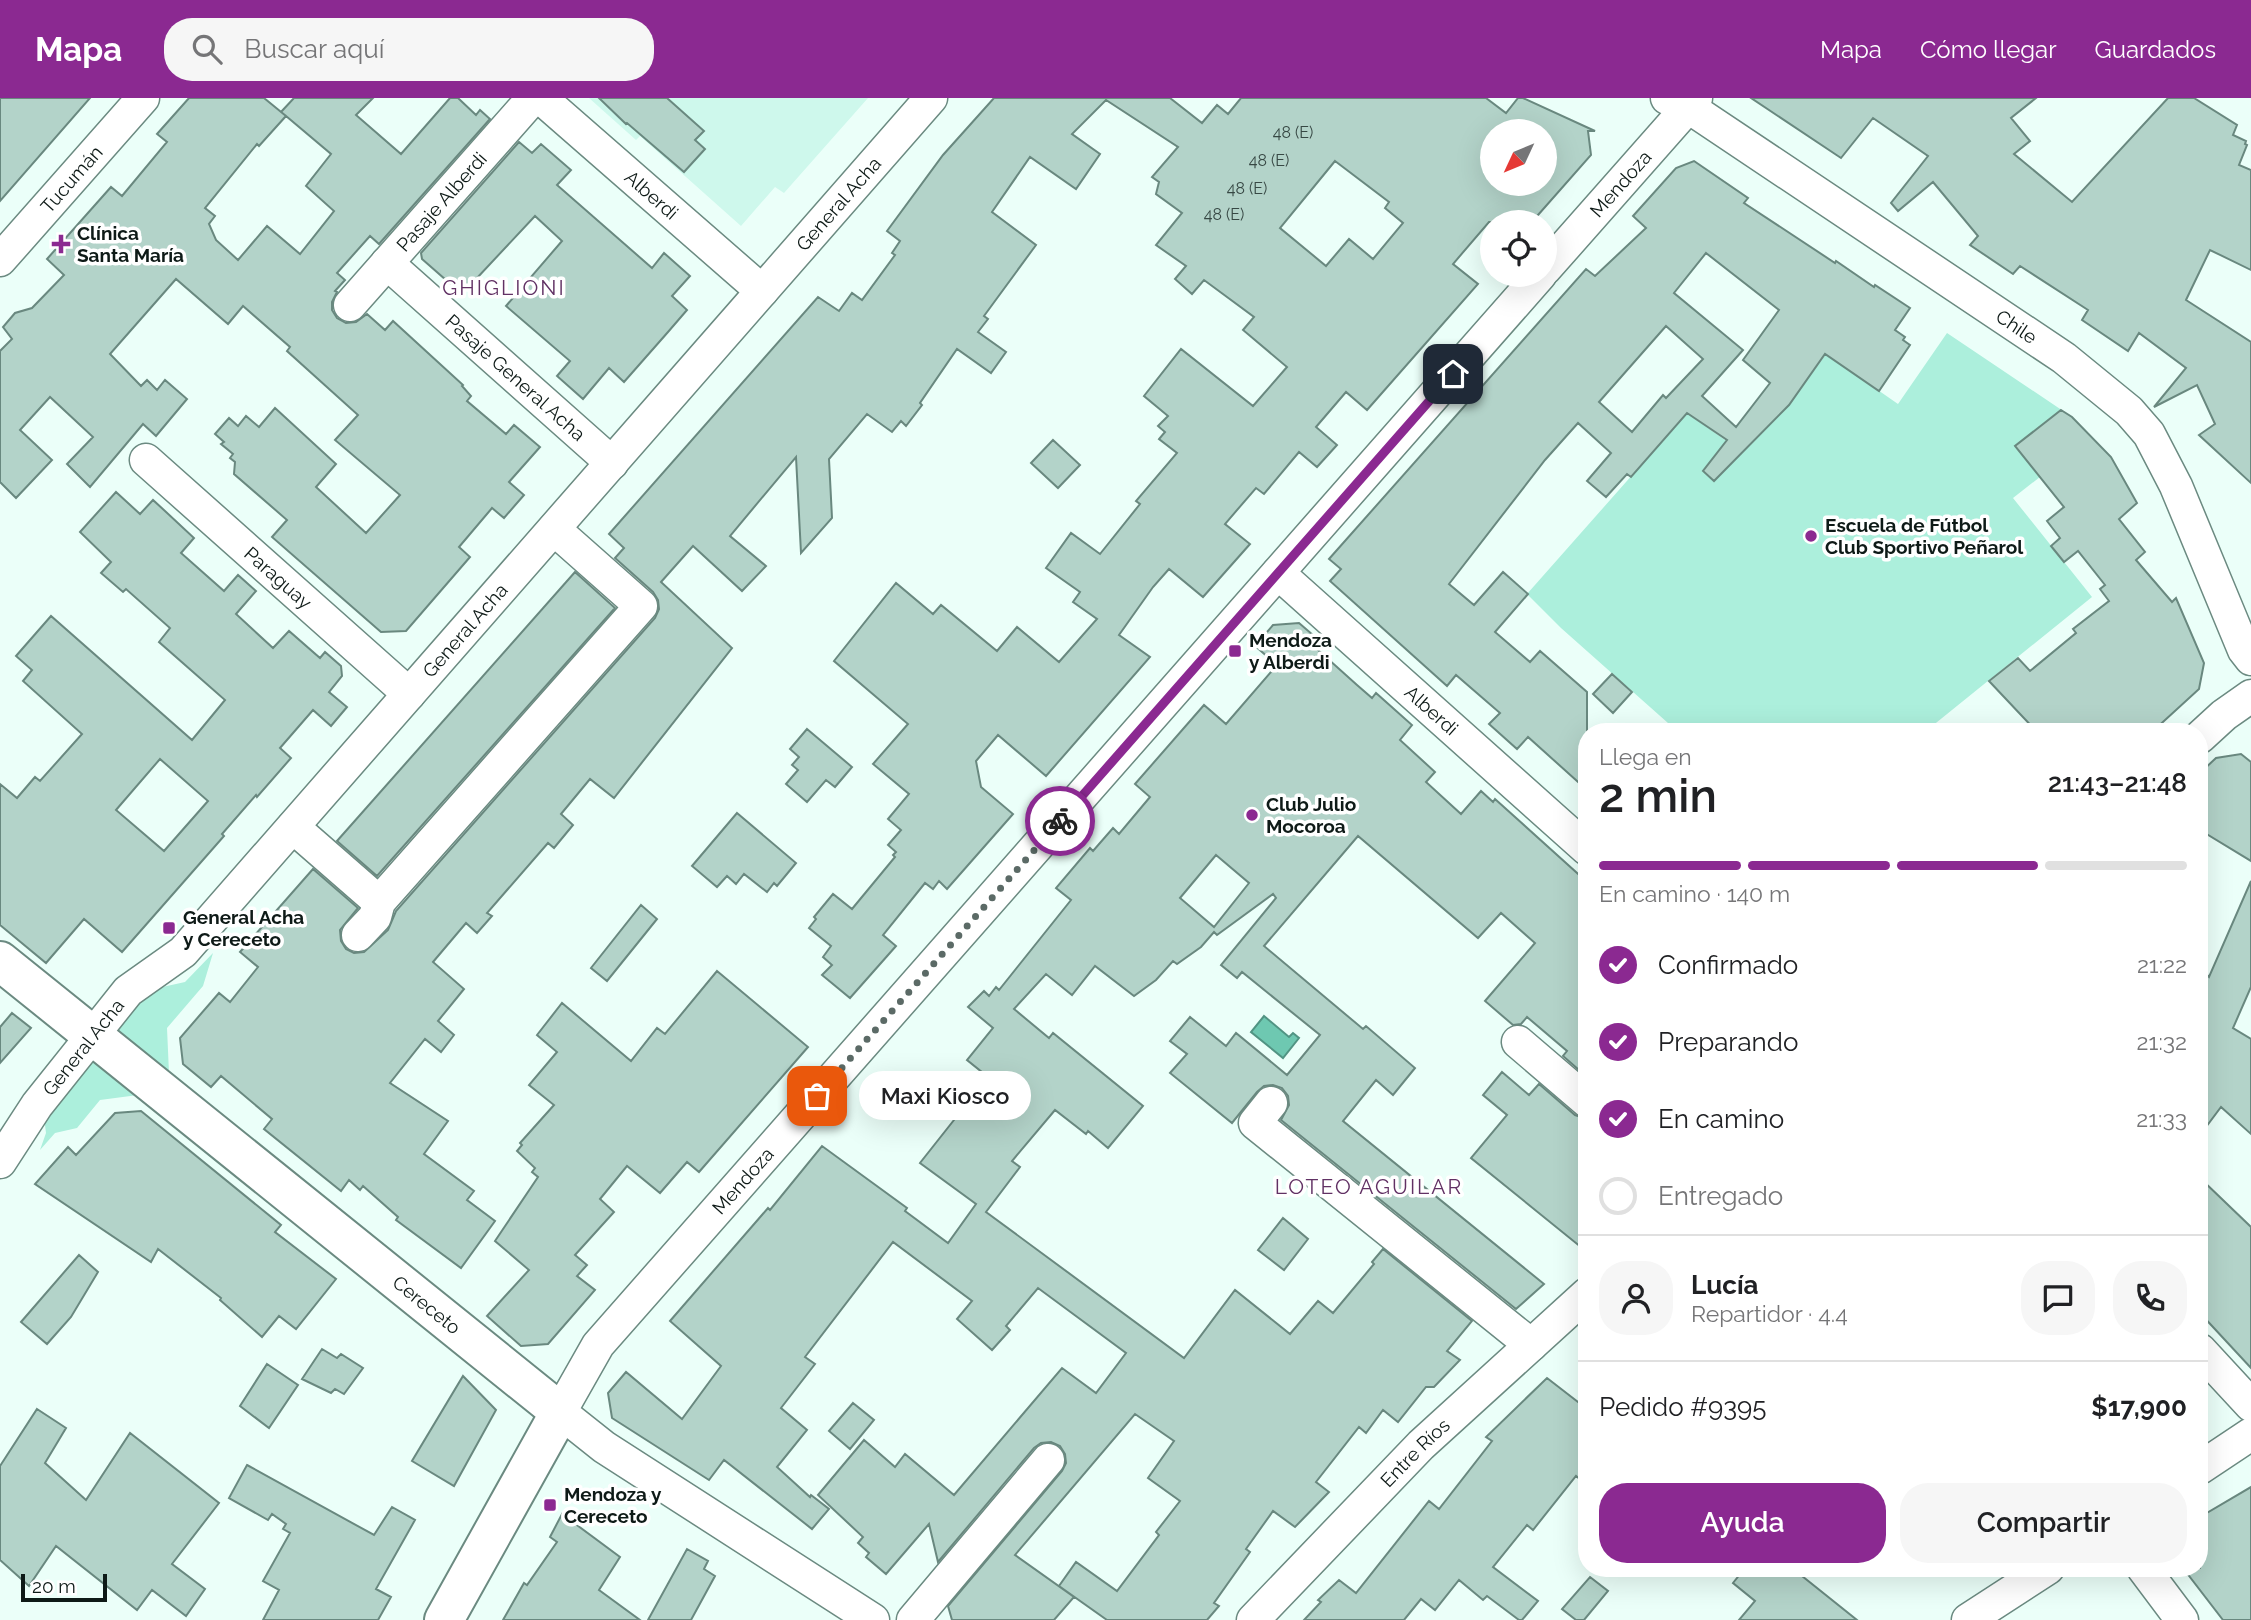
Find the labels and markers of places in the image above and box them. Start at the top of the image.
place label: Clínica Santa María [77,222,184,266]
marker: Clínica Santa María [51,234,71,254]
pin [1423,344,1483,404]
place label: Escuela de Fútbol Club Sportivo Peñarol [1825,514,2024,558]
marker: Escuela de Fútbol Club Sportivo Peñarol [1803,528,1819,544]
place label: Mendoza y Alberdi [1249,629,1332,673]
marker: Mendoza y Alberdi [1227,643,1243,659]
place label: Club Julio Mocoroa [1266,793,1356,837]
marker: Club Julio Mocoroa [1244,807,1260,823]
place label: General Acha y Cereceto [183,906,304,950]
marker: General Acha y Cereceto [161,920,177,936]
pin [787,1066,847,1126]
callout: Maxi Kiosco [859,1072,1030,1121]
place label: Mendoza y Cereceto [564,1483,662,1527]
marker: Mendoza y Cereceto [542,1497,558,1513]

